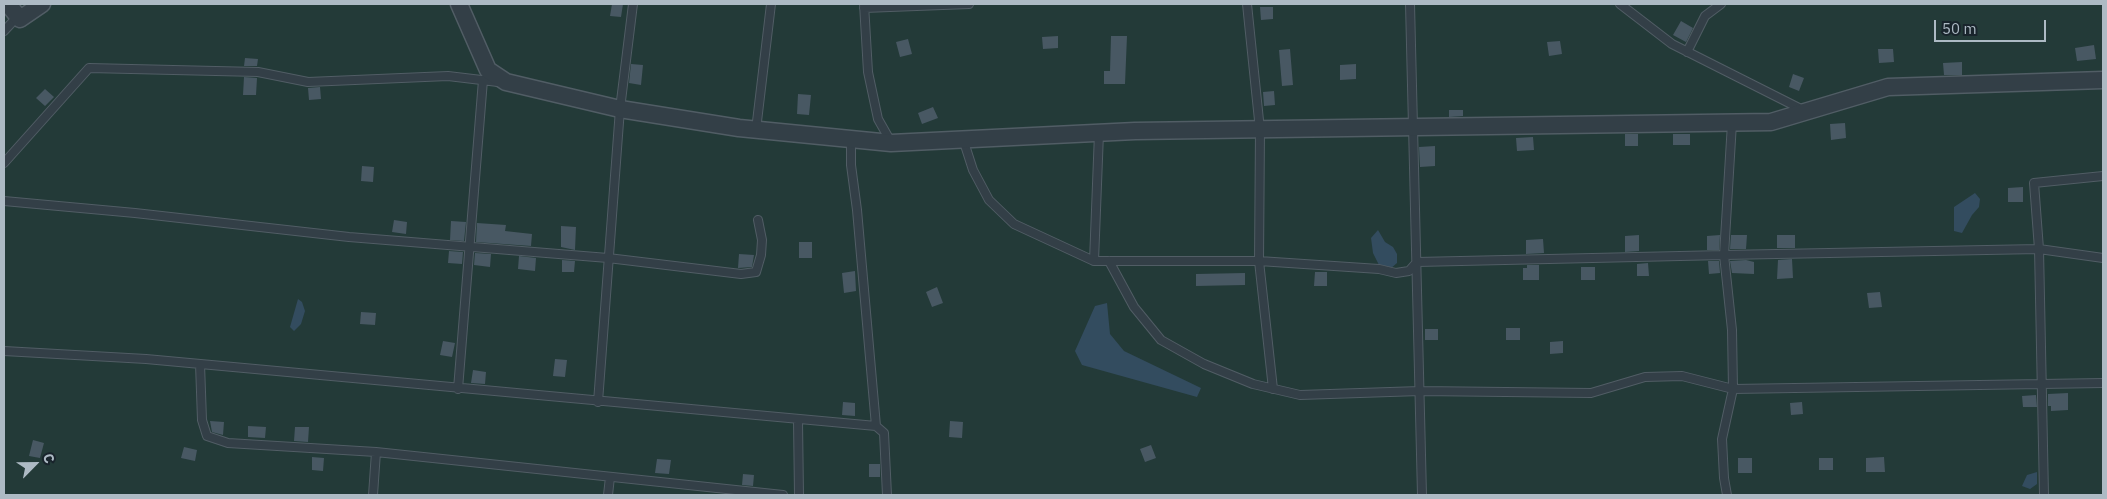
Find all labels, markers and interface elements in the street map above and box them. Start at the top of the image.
scale bar [1937,10,2050,42]
text: 50 m [1942,19,1977,38]
north arrow [10,439,60,489]
text: С [39,450,59,466]

